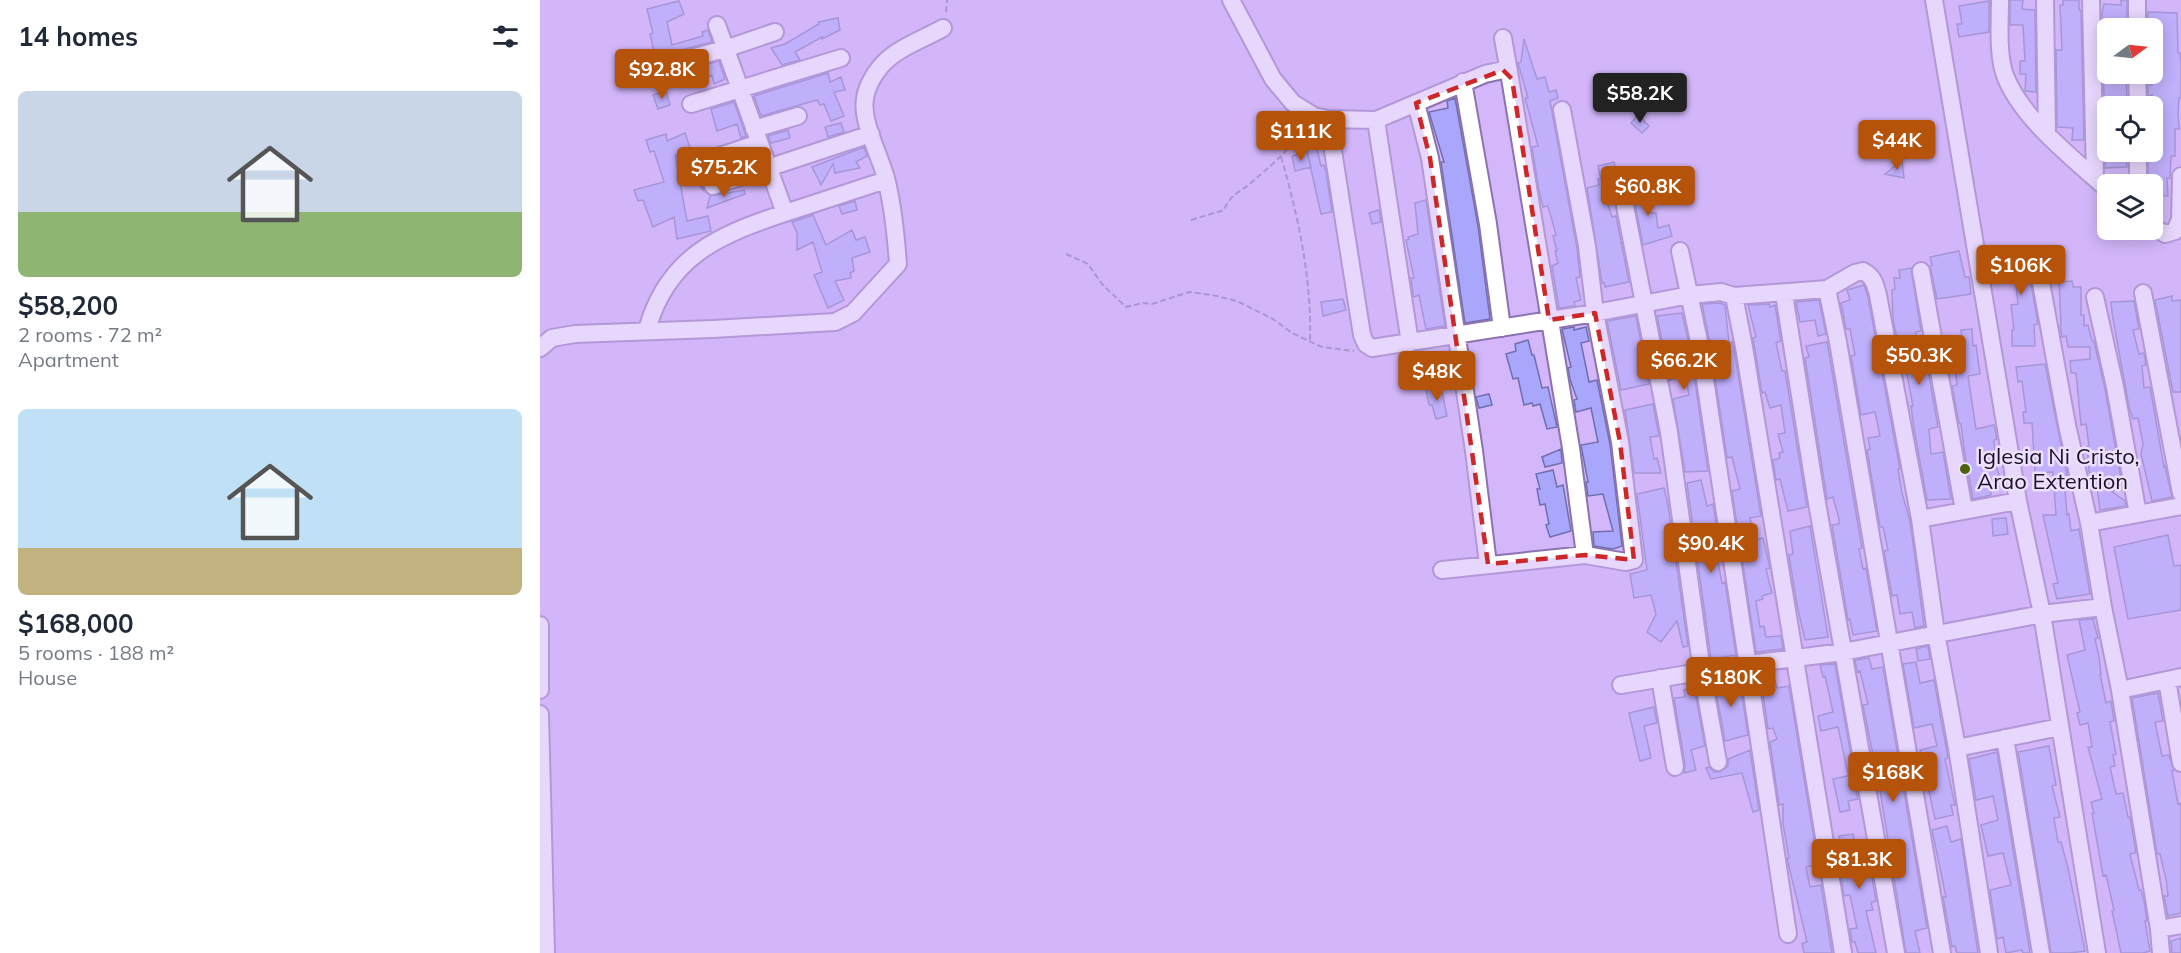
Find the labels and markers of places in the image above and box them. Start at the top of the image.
pin: $92.8K [613,49,711,100]
pin: $58.2K [1591,73,1689,124]
pin: $111K [1259,111,1343,162]
pin: $44K [1861,120,1933,171]
pin: $75.2K [675,147,773,198]
pin: $60.8K [1599,166,1697,217]
pin: $106K [1979,245,2063,296]
pin: $50.3K [1870,335,1968,386]
pin: $66.2K [1635,340,1733,391]
pin: $48K [1401,351,1473,402]
place label: Iglesia Ni Cristo, Arao Extention [1977,442,2139,495]
marker: Iglesia Ni Cristo, Arao Extention [1958,462,1972,476]
pin: $90.4K [1662,523,1760,574]
pin: $180K [1689,657,1773,708]
pin: $168K [1851,752,1935,803]
pin: $81.3K [1810,839,1908,890]

